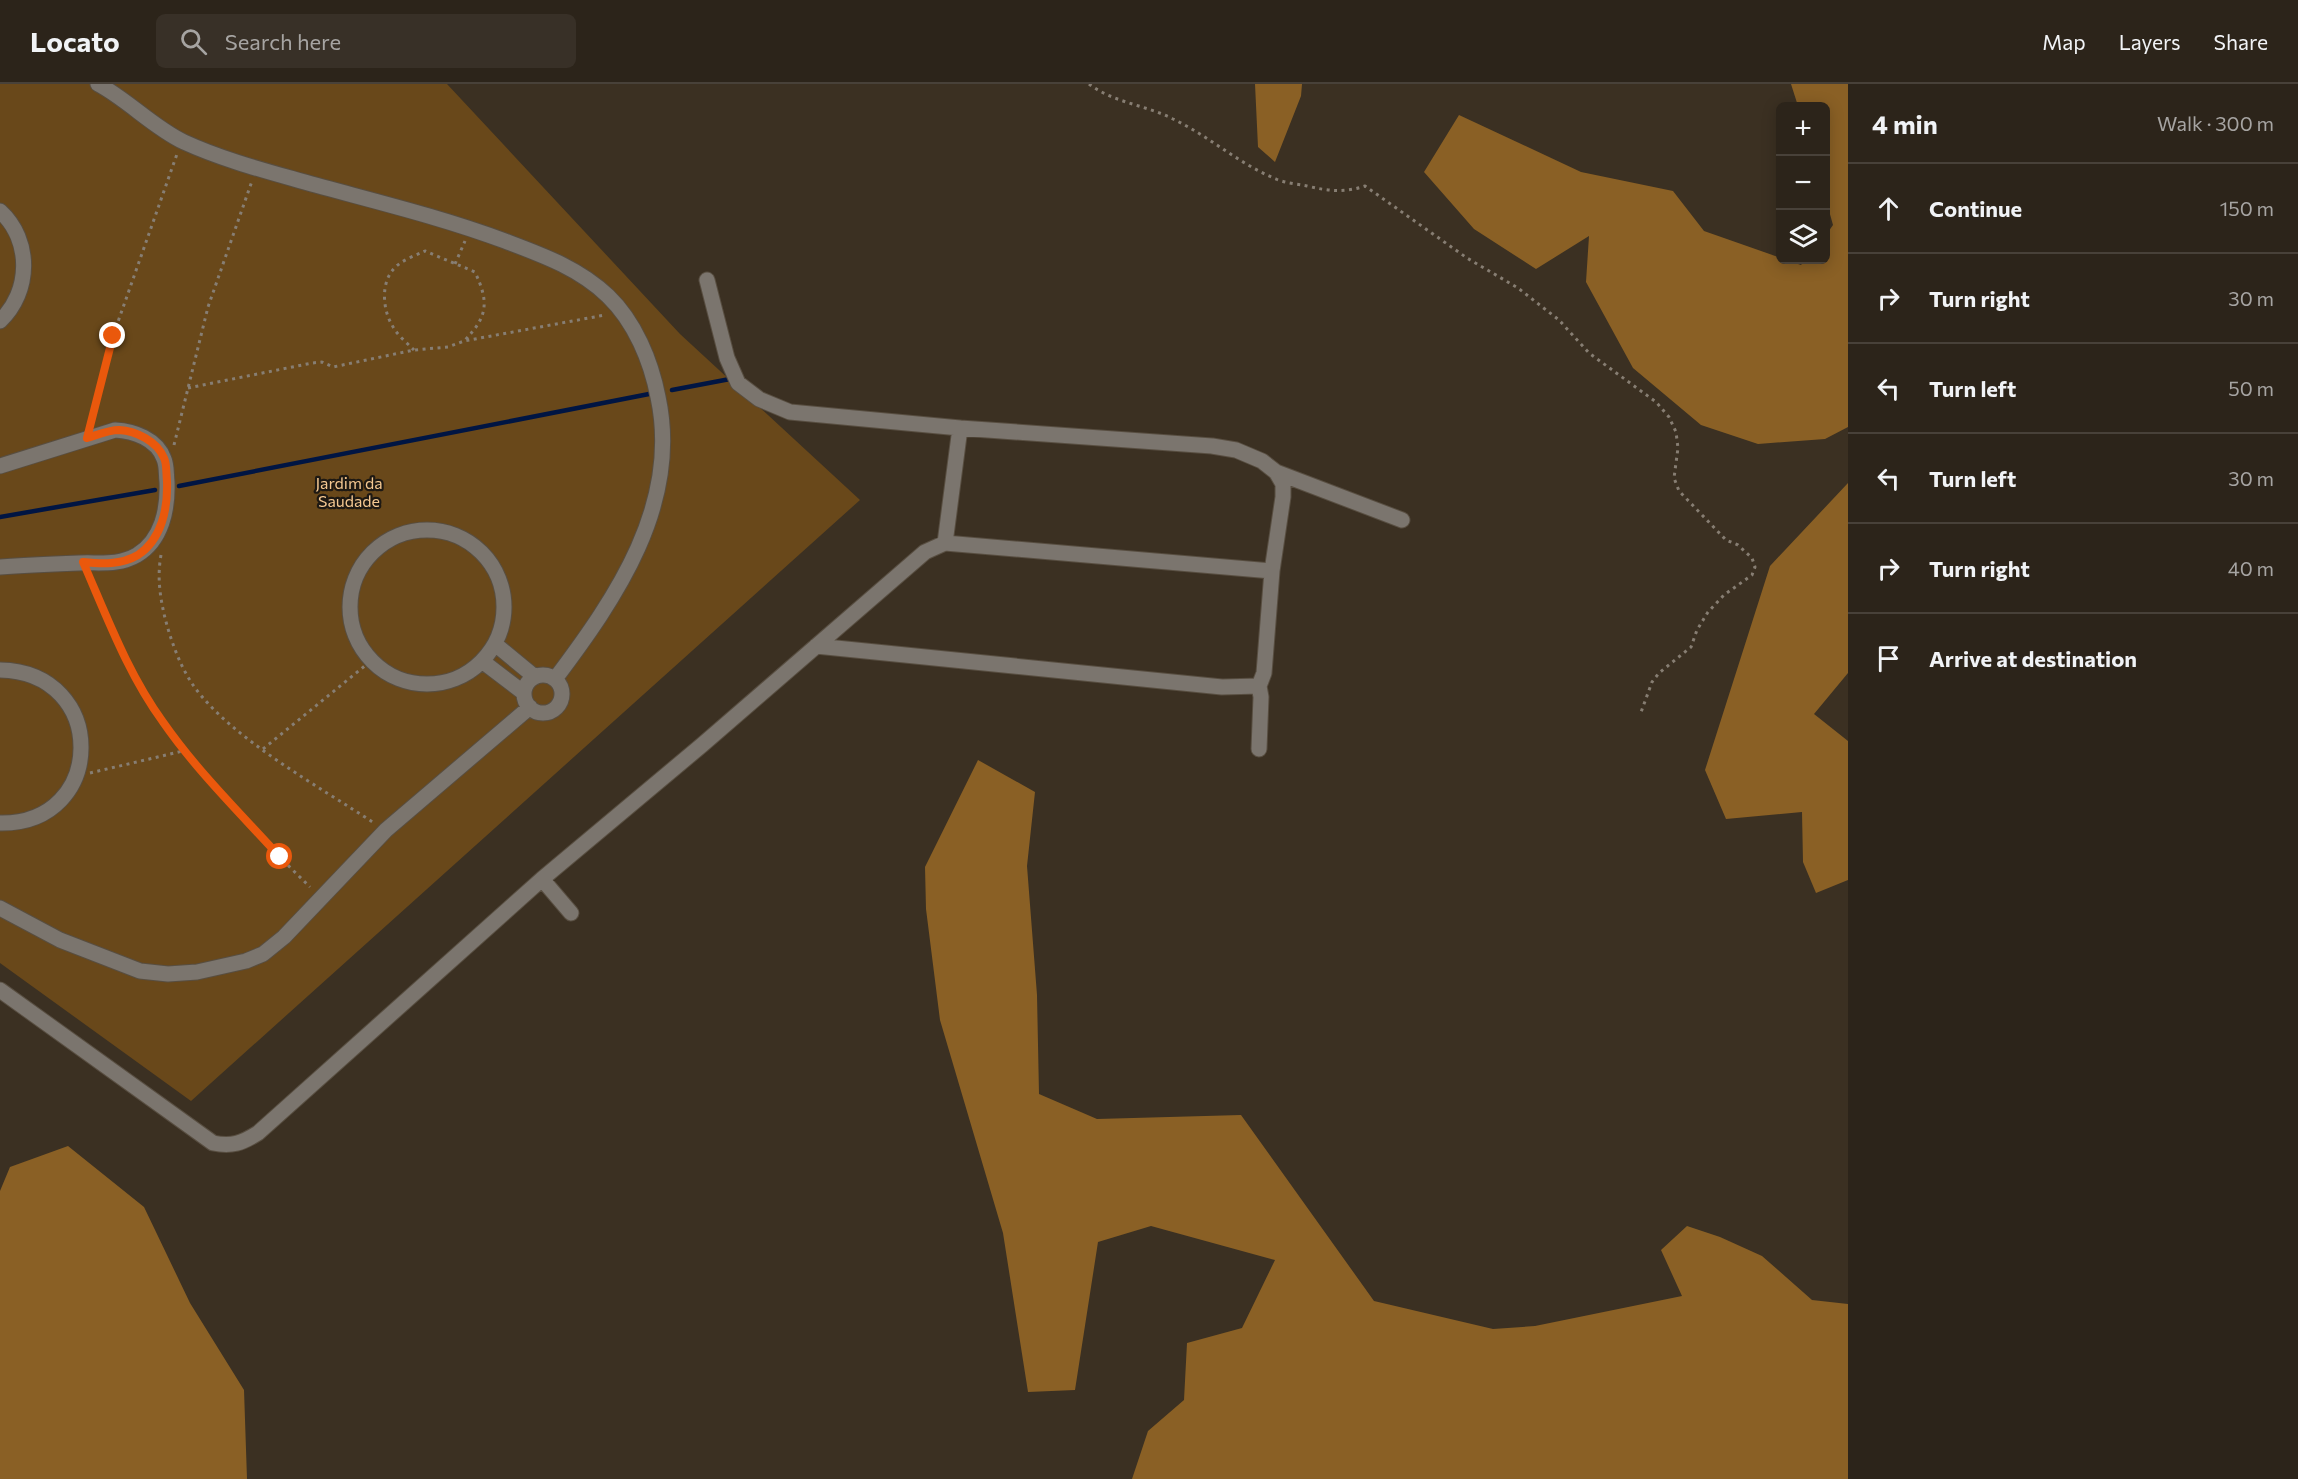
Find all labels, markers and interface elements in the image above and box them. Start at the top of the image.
search box [156,14,576,68]
text: Locato [30,24,120,58]
icon: search [177,25,210,58]
text: Search here [225,28,341,55]
text: Map [2042,29,2086,54]
text: Layers [2119,29,2181,54]
text: Share [2214,29,2268,54]
map controls [1776,102,1830,264]
button: + [1776,102,1830,156]
text: 4 min [1872,108,1938,139]
text: Walk · 300 m [2157,111,2274,135]
button: − [1776,156,1830,210]
icon: ahead [1872,192,1905,225]
text: Continue [1929,195,2022,222]
text: 150 m [2220,196,2274,220]
button: layers [1776,210,1830,264]
icon: right [1872,282,1905,315]
text: Turn right [1929,285,2030,312]
text: 30 m [2228,286,2274,310]
route end [99,322,125,348]
icon: left [1872,372,1905,405]
text: Turn left [1929,375,2016,402]
text: 50 m [2228,376,2274,400]
icon: left [1872,462,1905,495]
text: Turn left [1929,465,2016,492]
text: 30 m [2228,466,2274,490]
park label: Jardim da Saudade [315,473,383,510]
icon: right [1872,552,1905,585]
text: Turn right [1929,555,2030,582]
text: 40 m [2228,556,2274,580]
icon: arrive [1872,642,1905,675]
text: Arrive at destination [1929,645,2137,672]
route start [266,843,292,869]

